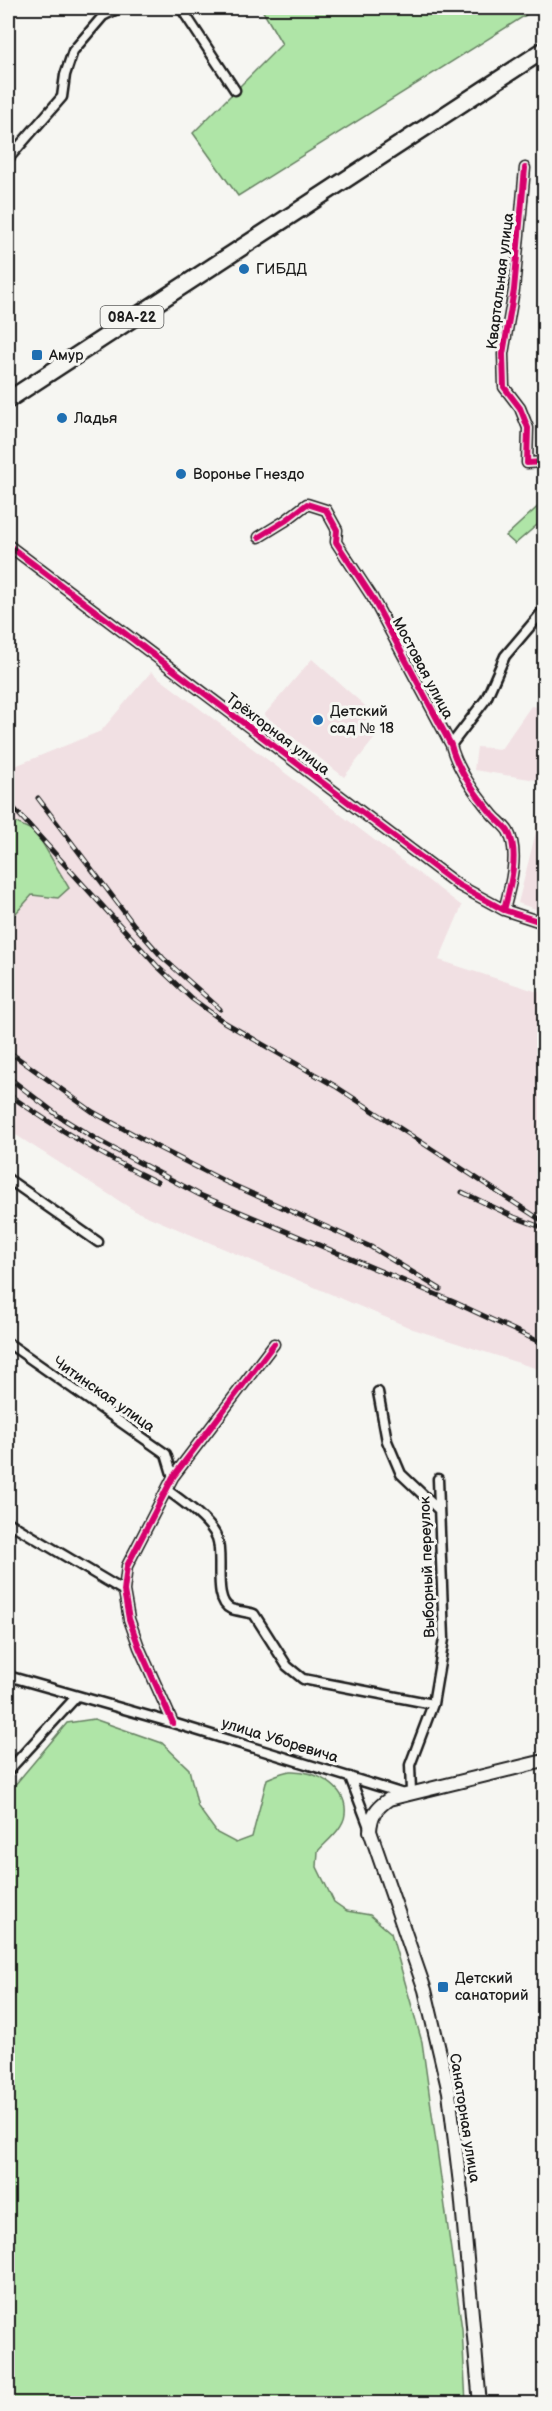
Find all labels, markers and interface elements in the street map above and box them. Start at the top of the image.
street label: Квартальная улица [483,212,518,350]
place label: ГИБДД [256,260,307,279]
marker: ГИБДД [237,262,251,276]
road number: 08А-22 [100,306,164,328]
place label: Амур [48,346,84,365]
marker: Амур [30,348,44,362]
place label: Ладья [73,409,117,428]
marker: Ладья [55,411,69,425]
place label: Воронье Гнездо [193,465,304,484]
marker: Воронье Гнездо [174,467,188,481]
street label: Мостовая улица [388,614,457,723]
street label: Трёхгорная улица [222,689,334,780]
place label: Детский сад № 18 [330,702,394,738]
marker: Детский сад № 18 [311,713,325,727]
street label: Читинская улица [49,1352,158,1437]
street label: Выборный переулок [416,1496,439,1638]
street label: улица Уборевича [219,1714,341,1767]
place label: Детский санаторий [455,1969,529,2005]
marker: Детский санаторий [436,1980,450,1994]
street label: Санаторная улица [445,2052,484,2184]

